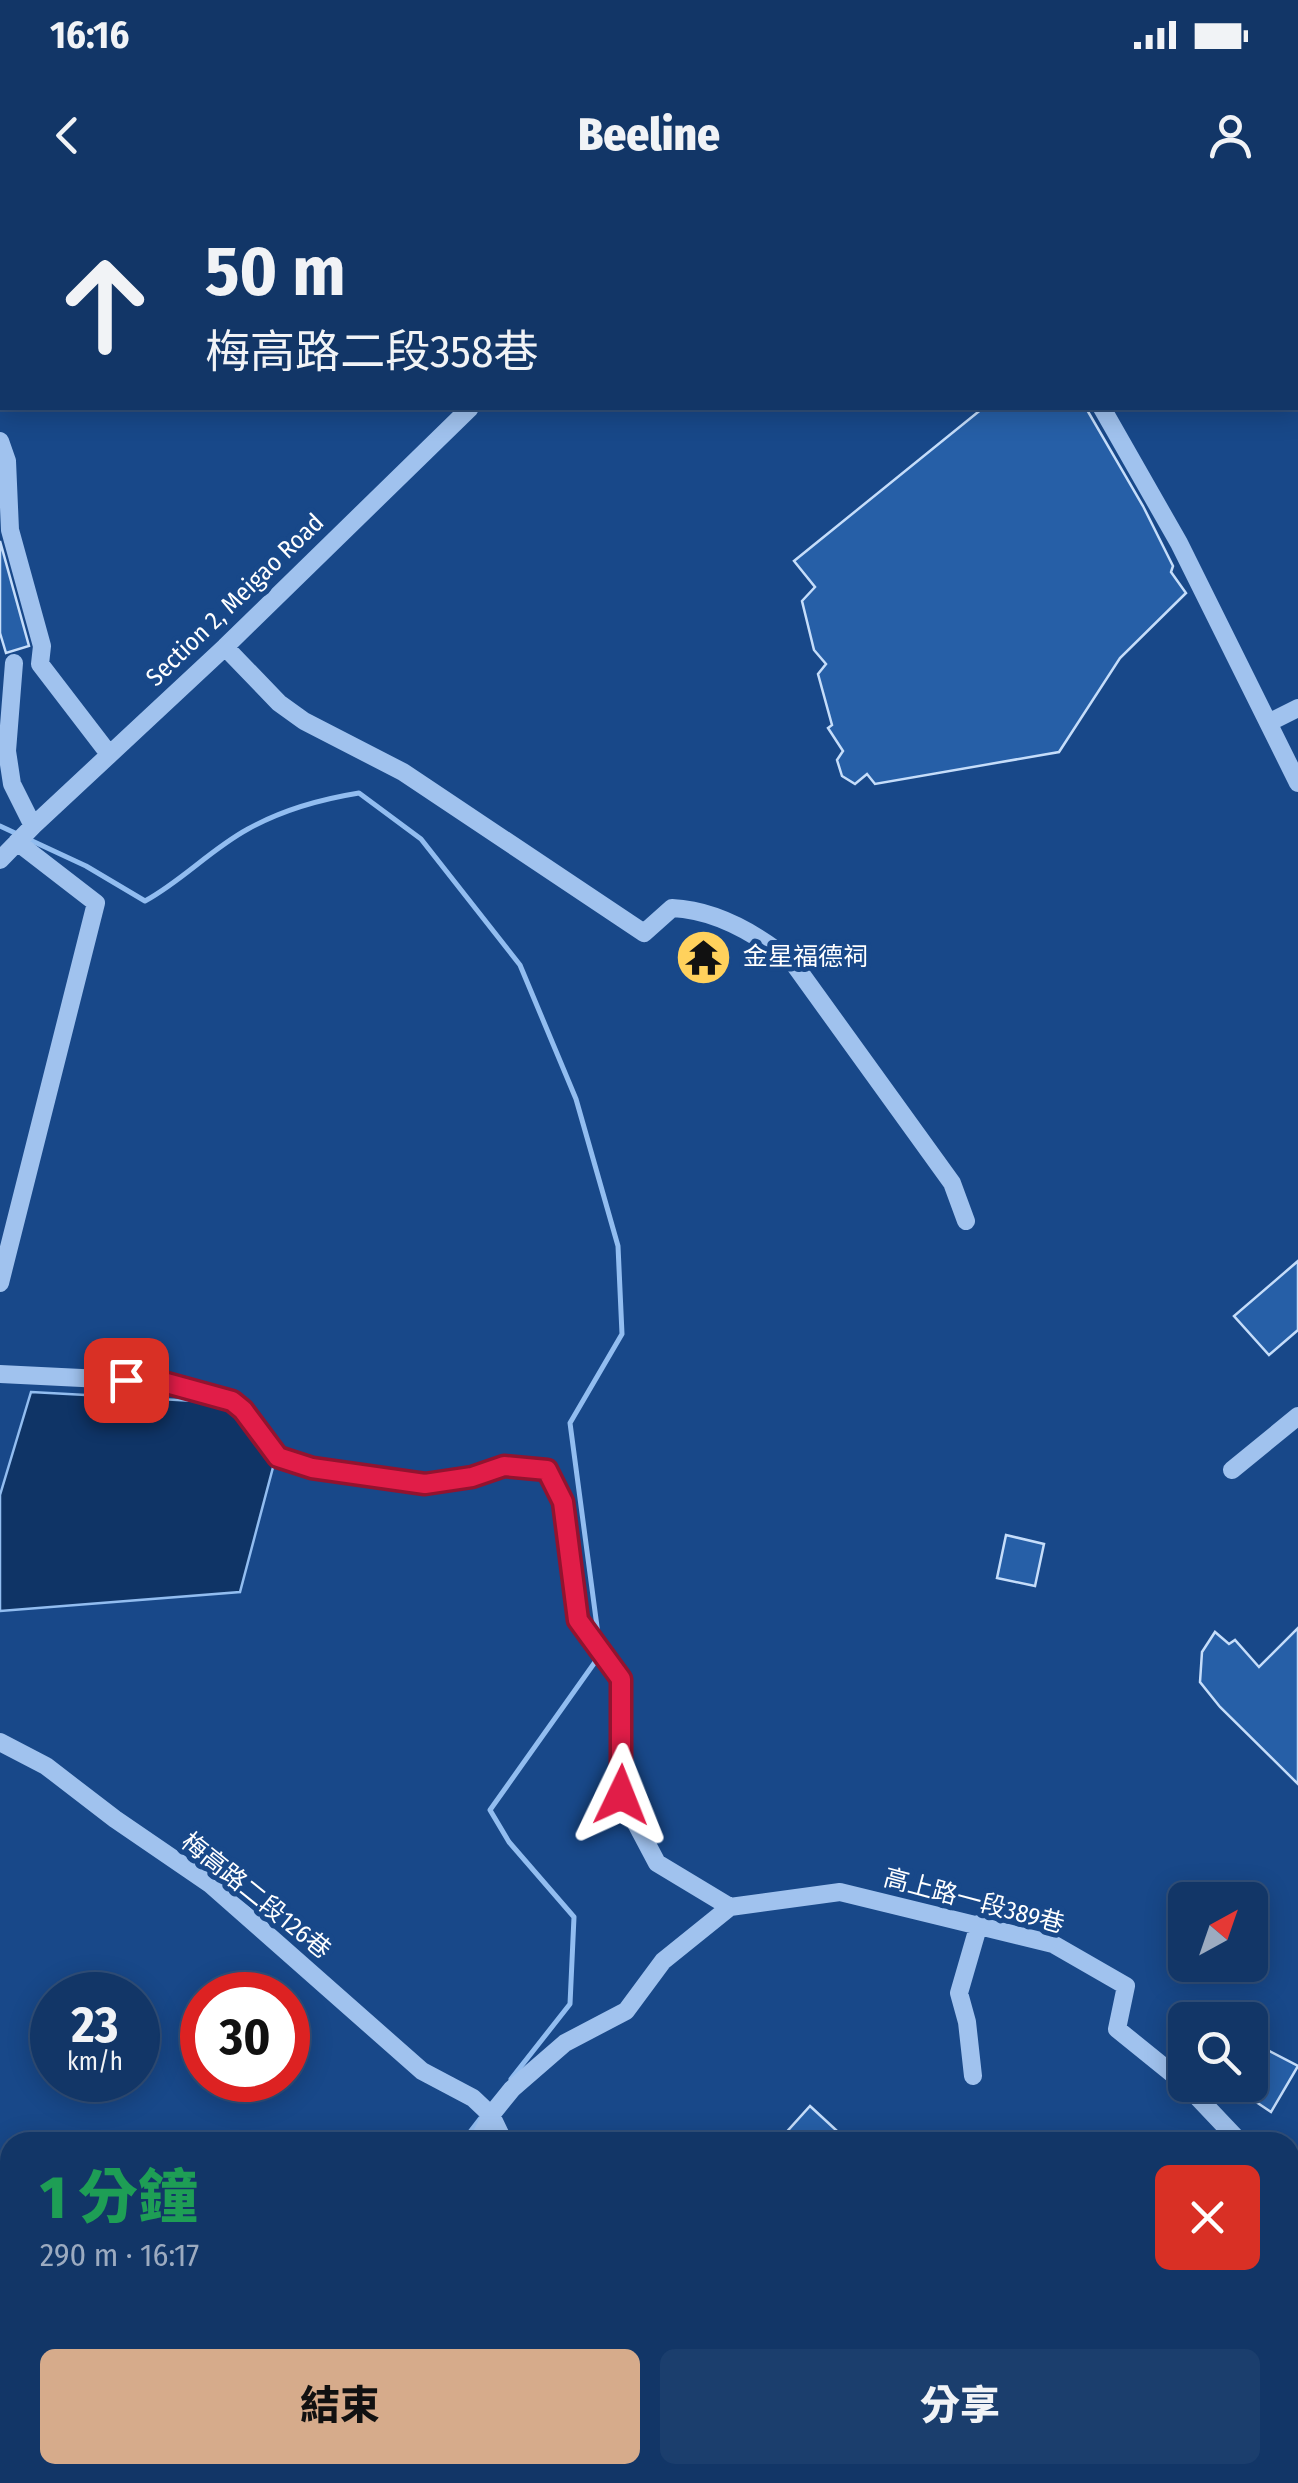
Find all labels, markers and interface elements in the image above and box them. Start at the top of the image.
text: 16:16 [50,12,129,58]
icon: back [40,108,95,163]
text: Beeline [578,108,720,162]
icon: person [1203,108,1258,163]
text: 50 m [205,230,346,314]
icon: ahead [40,240,170,370]
text: 梅高路二段358巷 [205,325,538,379]
street label: Section 2, Meigao Road [140,508,330,692]
temple icon: 金星福德祠 [674,927,734,987]
place label: 金星福德祠 [743,942,868,972]
pin [84,1338,169,1423]
icon: arrive [99,1353,154,1408]
position arrow [569,1743,673,1847]
street label: 梅高路二段126巷 [175,1827,337,1965]
street label: 高上路一段389巷 [880,1862,1068,1940]
north arrow [1168,1882,1268,1982]
map controls [1168,1882,1268,2102]
speed limit sign: 30 [180,1972,310,2102]
text: 23 [72,1995,118,2055]
button: search [1168,2002,1268,2102]
text: km/h [67,2047,123,2077]
text: 1 分鐘 [40,2162,198,2234]
button: close [1155,2165,1260,2270]
text: 290 m · 16:17 [40,2236,199,2274]
button: 結束 [40,2349,640,2464]
button: 分享 [660,2349,1260,2464]

